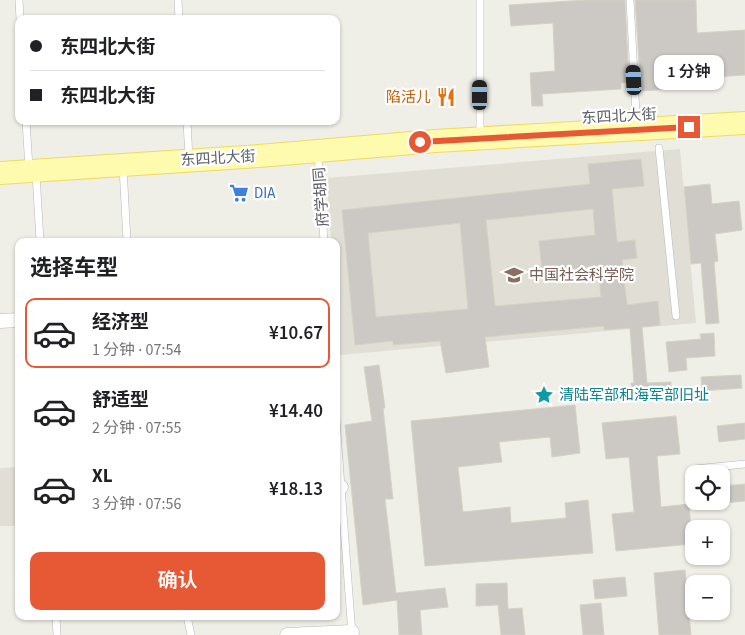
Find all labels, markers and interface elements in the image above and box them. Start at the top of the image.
text: 东四北大街 [60,34,155,61]
callout: 1 分钟 [654,54,724,90]
text: 1 分钟 [667,61,711,83]
car [625,65,642,95]
car [472,80,487,110]
text: 东四北大街 [60,83,155,110]
restaurant icon: 陷活儿 [435,86,457,108]
place label: 陷活儿 [386,87,431,108]
street label: 东四北大街 [581,104,657,129]
route end [678,116,700,138]
route start [409,131,431,153]
street label: 东四北大街 [180,146,256,171]
street label: 府学胡同 [309,166,334,228]
supermarket icon: DIA [228,182,250,204]
place label: DIA [254,183,276,204]
text: 选择车型 [30,252,118,284]
school or university icon: 中国社会科学院 [503,264,525,286]
place label: 中国社会科学院 [529,265,634,286]
text: 经济型 [92,309,149,336]
icon: car [32,311,77,356]
text: ¥10.67 [269,320,323,347]
text: 1 分钟 · 07:54 [92,339,181,361]
place icon: 清陆军部和海军部旧址 [533,384,555,406]
place label: 清陆军部和海军部旧址 [559,385,709,406]
text: 舒适型 [92,387,149,414]
icon: car [32,389,77,434]
text: ¥14.40 [269,398,323,425]
text: 2 分钟 · 07:55 [92,417,181,439]
text: XL [92,463,113,490]
map controls [685,465,730,620]
button: locate [685,465,730,510]
icon: car [32,467,77,512]
text: ¥18.13 [269,476,323,503]
text: 3 分钟 · 07:56 [92,493,181,515]
button: + [685,520,730,565]
button: 确认 [30,552,325,610]
button: − [685,575,730,620]

